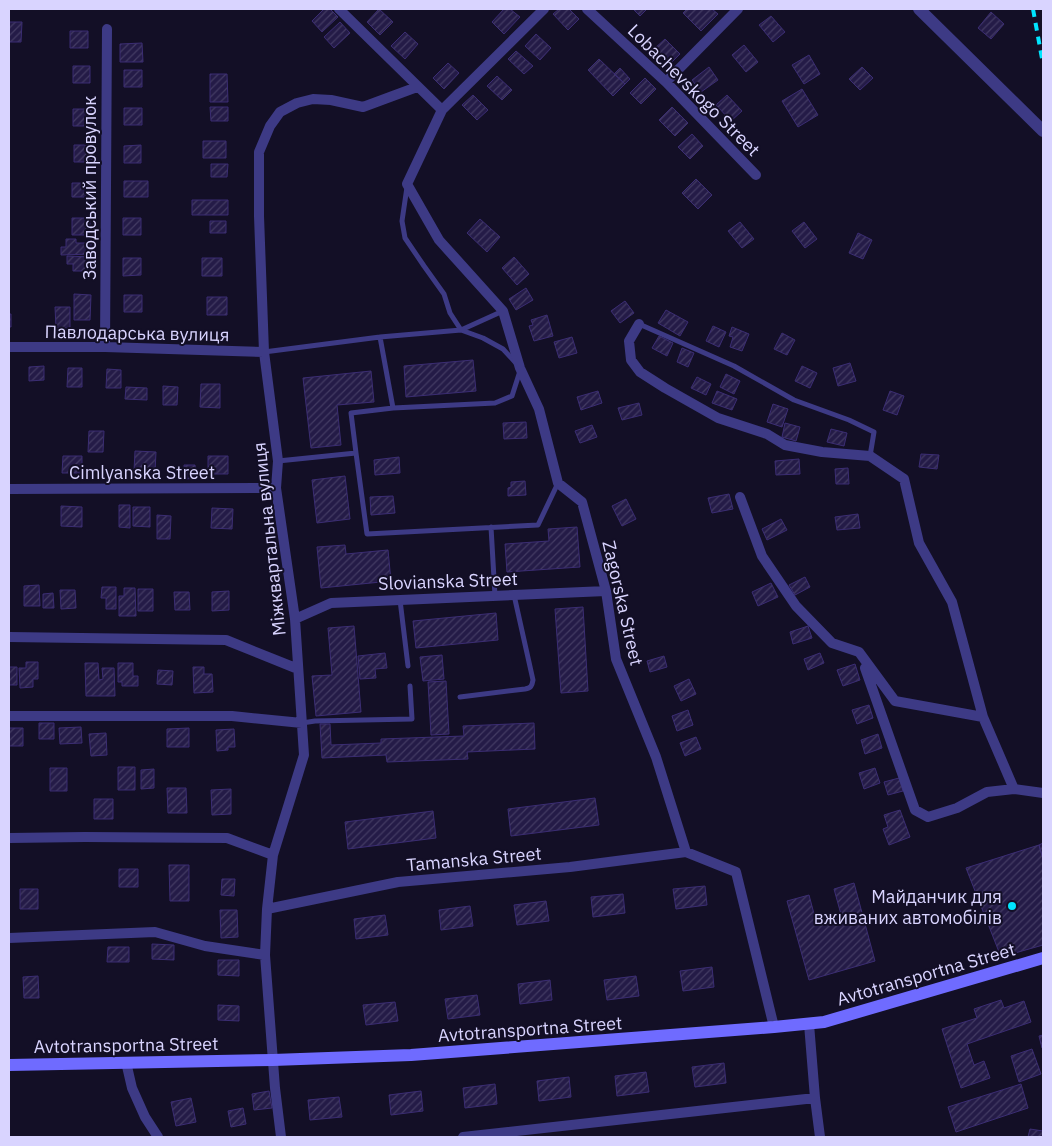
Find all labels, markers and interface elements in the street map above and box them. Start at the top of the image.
street label: Lobachevskogo Street [623,19,765,161]
street label: Заводський провулок [78,96,101,280]
street label: Павлодарська вулиця [44,320,230,346]
street label: Міжквартальна вулиця [247,441,291,637]
street label: Cimlyanska Street [69,461,215,484]
street label: Zagorska Street [597,538,649,668]
street label: Slovianska Street [378,567,518,595]
street label: Tamanska Street [405,842,543,876]
place label: Майданчик для вживаних автомобілів [814,885,1002,929]
marker: Майданчик для вживаних автомобілів [1006,900,1018,912]
street label: Avtotransportna Street [834,937,1018,1011]
street label: Avtotransportna Street [437,1011,623,1047]
street label: Avtotransportna Street [33,1032,219,1058]

